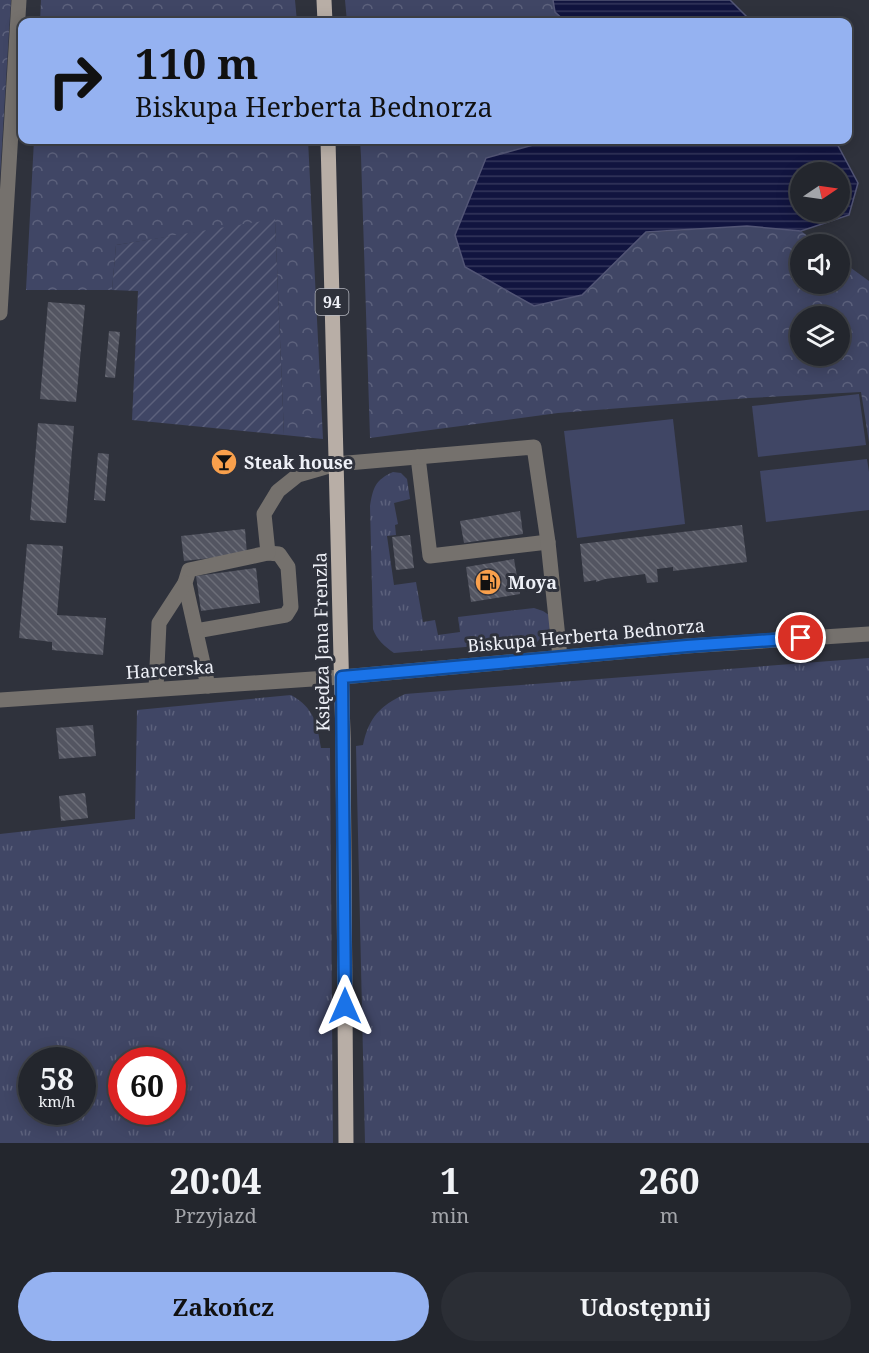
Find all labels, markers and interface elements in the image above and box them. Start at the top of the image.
text: 110 m [135,34,259,91]
icon: right [36,42,114,120]
text: Biskupa Herberta Bednorza [135,88,493,125]
north arrow [790,162,850,222]
map controls [790,162,850,366]
button: sound [790,234,850,294]
road number: 94 [316,289,348,315]
button: layers [790,306,850,366]
bar icon: Steak house [209,447,239,477]
place label: Steak house [244,450,353,474]
street label: Księdza Jana Frenzla [307,552,335,732]
fuel station icon: Moya [473,567,503,597]
place label: Moya [508,570,557,594]
pin [775,612,826,663]
street label: Biskupa Herberta Bednorza [466,613,706,657]
icon: arrive [784,621,817,654]
street label: Harcerska [125,654,215,684]
position arrow [313,974,377,1038]
speed limit sign: 60 [108,1047,186,1125]
text: 58 [40,1058,74,1099]
text: km/h [39,1091,75,1111]
text: 20:04 [169,1156,262,1205]
text: 1 [440,1156,460,1205]
text: 260 [639,1156,700,1205]
text: Przyjazd [174,1202,257,1229]
text: min [431,1202,469,1229]
text: m [660,1202,679,1229]
button: Zakończ [18,1272,429,1341]
button: Udostępnij [441,1272,851,1341]

